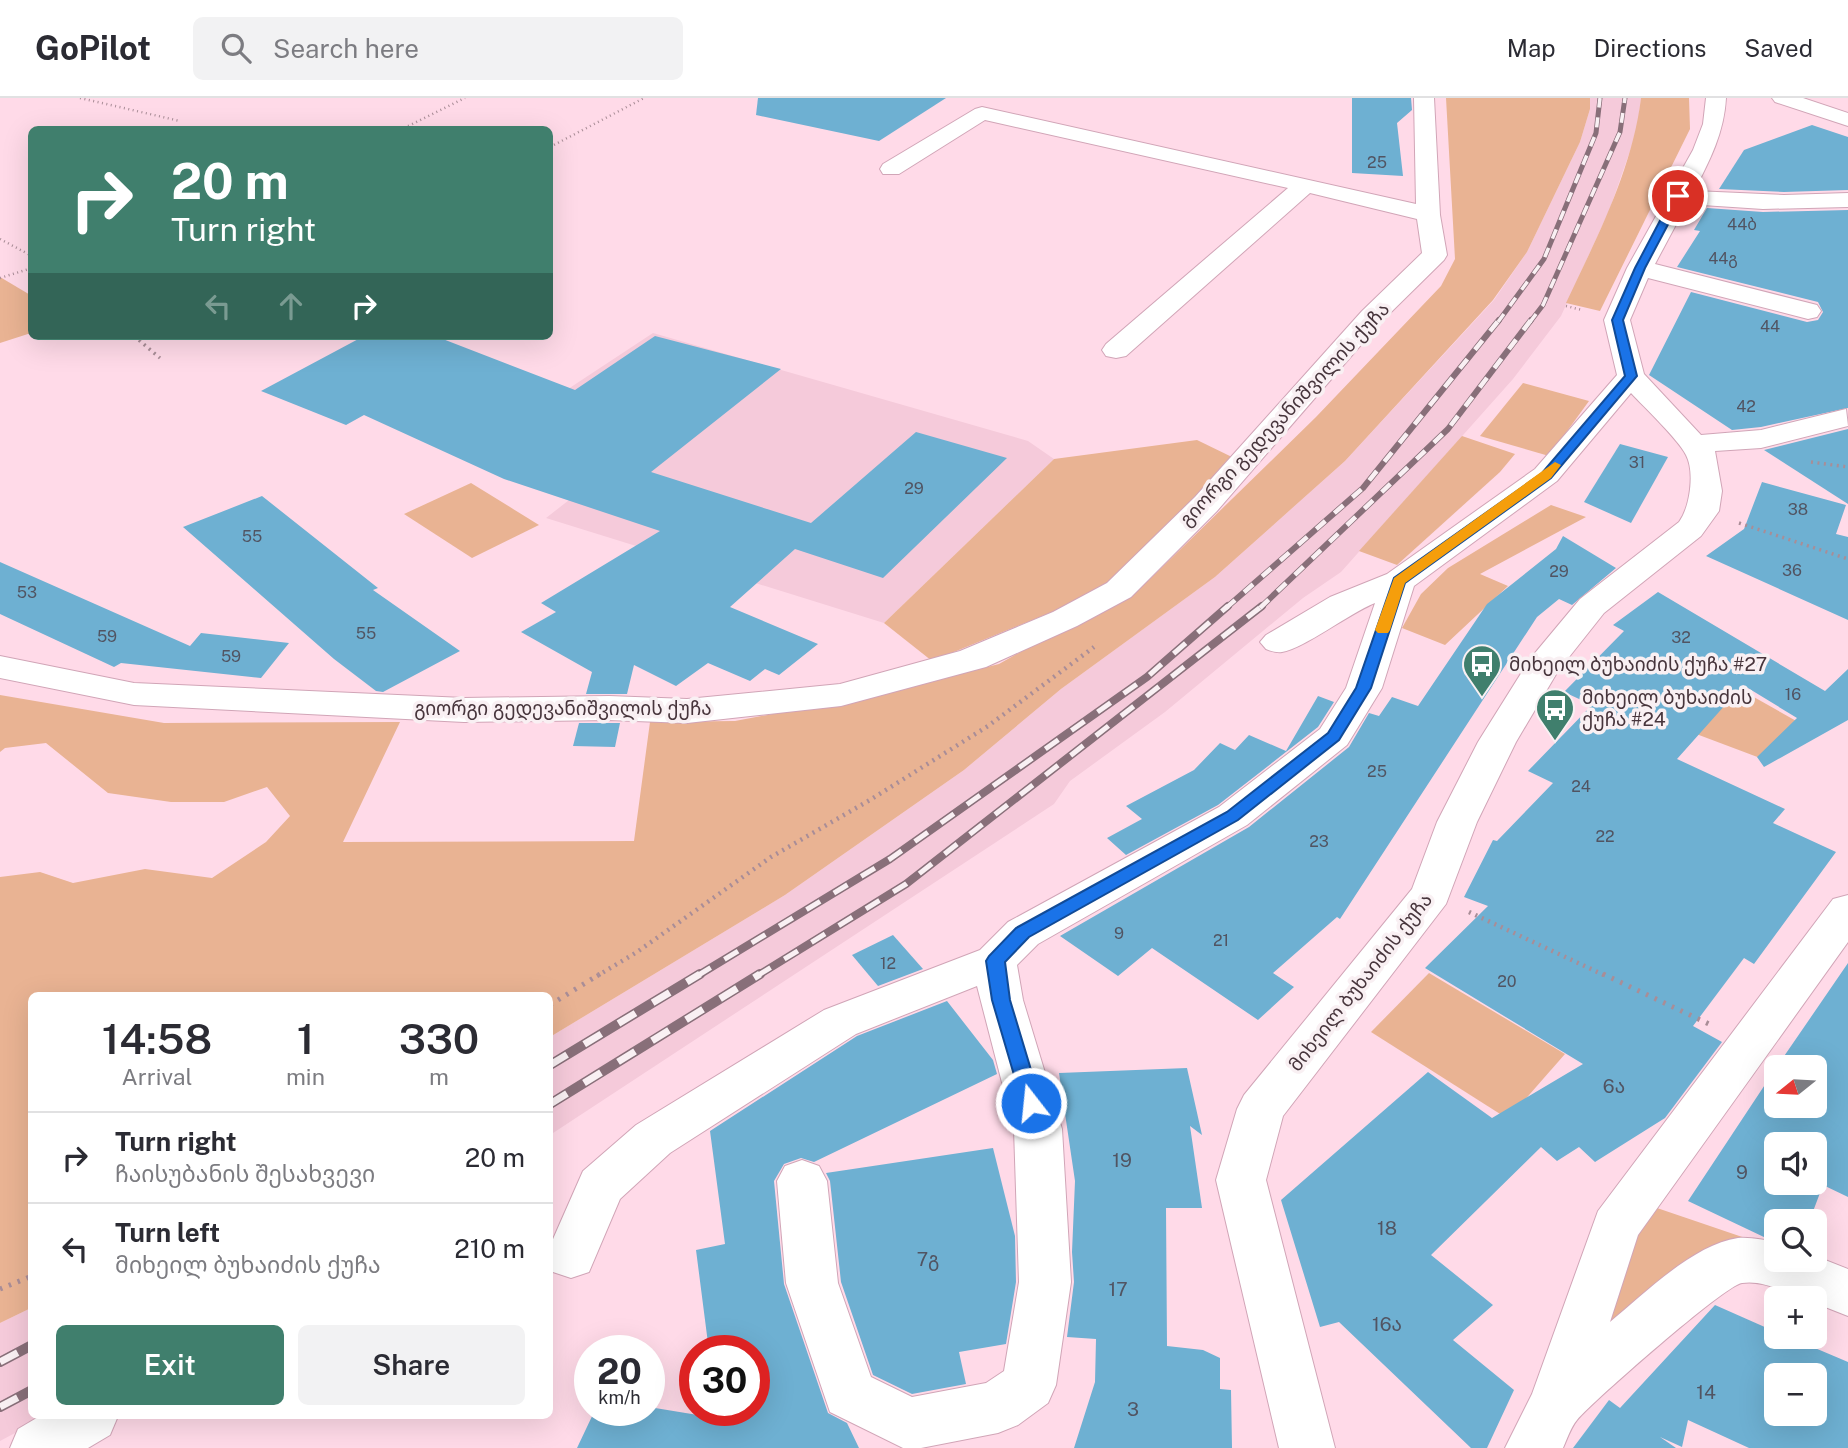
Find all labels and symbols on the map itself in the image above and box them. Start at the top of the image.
house number: 25 [1367,153,1387,172]
pin [1648,166,1708,226]
house number: 44ბ [1727,215,1757,234]
house number: 44გ [1708,249,1738,268]
street label: გიორგი გედევანიშვილის ქუჩა [1175,298,1395,532]
house number: 44 [1760,317,1780,336]
house number: 42 [1736,397,1756,416]
house number: 31 [1629,453,1645,472]
house number: 29 [904,479,924,498]
house number: 38 [1788,500,1808,519]
house number: 55 [242,527,262,546]
house number: 36 [1782,561,1802,580]
house number: 29 [1549,562,1569,581]
house number: 53 [17,583,37,602]
house number: 55 [356,624,376,643]
house number: 59 [97,627,117,646]
house number: 32 [1671,628,1691,647]
bus stop icon: მიხეილ ბუხაიძის ქუჩა #27 [1461,643,1503,698]
house number: 59 [221,647,241,666]
place label: მიხეილ ბუხაიძის ქუჩა #27 [1509,653,1767,677]
house number: 16 [1785,685,1801,704]
place label: მიხეილ ბუხაიძის ქუჩა #24 [1582,686,1752,731]
bus stop icon: მიხეილ ბუხაიძის ქუჩა #24 [1534,687,1576,742]
street label: გიორგი გედევანიშვილის ქუჩა [414,697,712,721]
house number: 25 [1367,762,1387,781]
house number: 24 [1571,777,1591,796]
house number: 22 [1595,827,1615,846]
house number: 23 [1309,832,1329,851]
street label: მიხეილ ბუხაიძის ქუჩა [1284,889,1438,1076]
house number: 9 [1114,924,1124,943]
house number: 21 [1213,931,1229,950]
house number: 12 [880,954,896,973]
house number: 20 [1497,972,1517,991]
north arrow [1764,1055,1827,1118]
position arrow [994,1066,1068,1140]
house number: 6ა [1603,1075,1625,1097]
house number: 19 [1112,1149,1132,1171]
house number: 9 [1736,1161,1748,1183]
house number: 18 [1377,1217,1397,1239]
house number: 7გ [917,1248,939,1271]
house number: 17 [1108,1278,1128,1300]
house number: 16ა [1372,1313,1402,1335]
speed limit sign: 30 [679,1335,770,1426]
house number: 14 [1696,1381,1716,1403]
house number: 3 [1127,1398,1139,1420]

